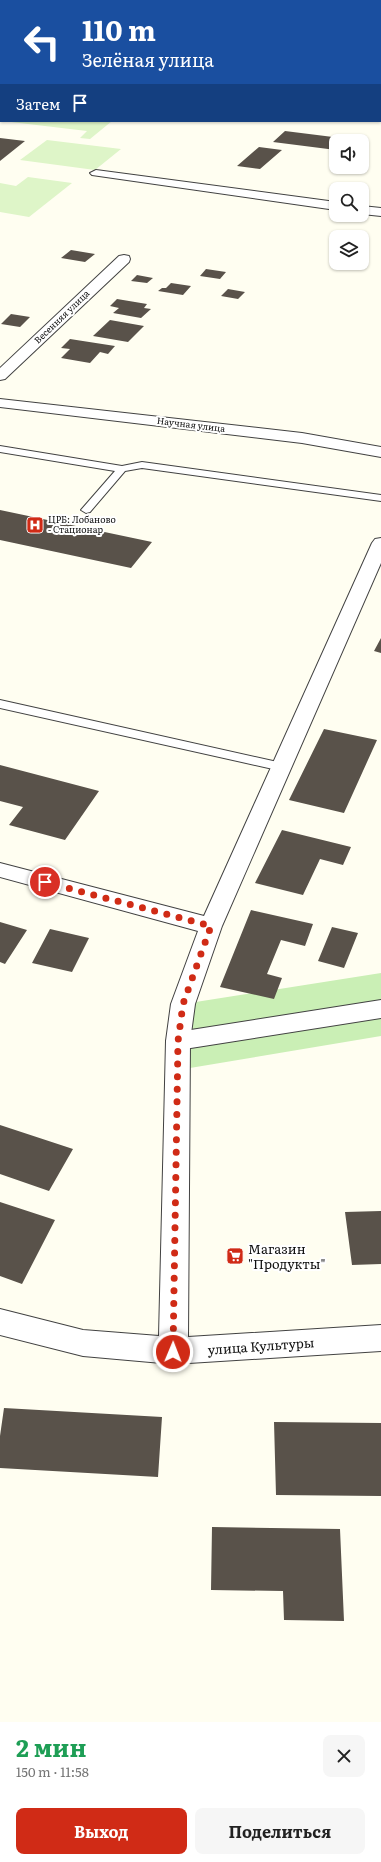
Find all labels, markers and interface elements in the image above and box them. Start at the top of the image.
text: 110 m [82,8,156,50]
icon: left [16,16,68,68]
text: Зелёная улица [82,46,214,73]
text: Затем [16,92,61,115]
icon: arrive [69,92,91,114]
map controls [329,134,369,270]
button: sound [329,134,369,174]
button: search [329,182,369,222]
button: layers [329,230,369,270]
street label: Весенняя улица [30,286,92,346]
street label: Научная улица [156,413,226,435]
place label: ЦРБ: Лобаново - Стационар [48,512,116,536]
hospital icon: ЦРБ: Лобаново - Стационар [25,515,45,535]
pin [28,865,62,899]
icon: arrive [34,871,56,893]
place label: Магазин "Продукты" [248,1239,325,1273]
supermarket icon: Магазин "Продукты" [225,1246,245,1266]
position arrow [152,1331,194,1373]
street label: улица Культуры [207,1332,315,1359]
text: 2 мин [16,1729,86,1764]
button: close [323,1735,365,1777]
text: 150 m · 11:58 [16,1762,89,1781]
button: Выход [16,1808,187,1854]
button: Поделиться [195,1808,365,1854]

